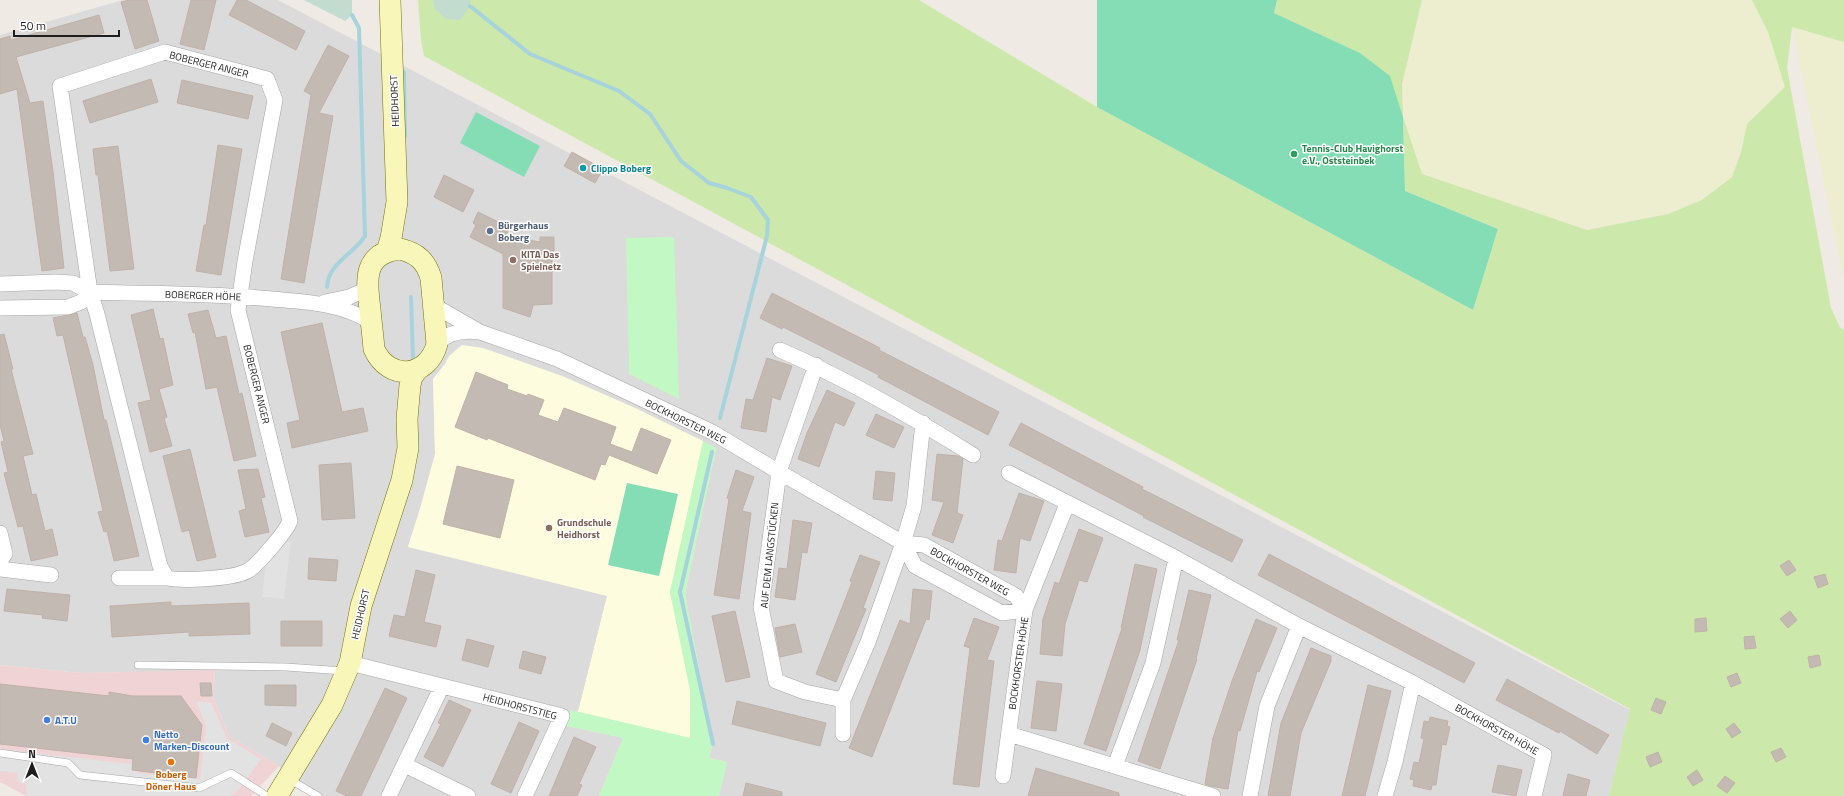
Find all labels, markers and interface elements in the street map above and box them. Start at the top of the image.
scale bar [14,12,119,38]
text: 50 m [20,16,46,35]
street label: BOBERGER ANGER [168,47,250,82]
street label: HEIDHORST [386,74,403,127]
place label: Tennis-Club Havighorst e.V., Oststeinbek [1302,141,1403,168]
marker: Tennis-Club Havighorst e.V., Oststeinbek [1289,149,1299,159]
place label: Clippo Boberg [591,161,652,176]
marker: Clippo Boberg [578,163,588,173]
place label: Bürgerhaus Boberg [498,218,549,245]
marker: Bürgerhaus Boberg [485,226,495,236]
place label: KITA Das Spielnetz [521,247,562,274]
marker: KITA Das Spielnetz [508,255,518,265]
street label: BOBERGER HÖHE [165,287,242,304]
street label: BOBERGER ANGER [239,343,274,425]
street label: BOCKHORSTER WEG [643,395,729,448]
street label: AUF DEM LANGSTÜCKEN [756,501,783,609]
place label: Grundschule Heidhorst [557,515,611,542]
marker: Grundschule Heidhorst [544,523,554,533]
street label: BOCKHORSTER WEG [927,543,1012,599]
street label: HEIDHORST [347,587,374,641]
street label: BOCKHORSTER HÖHE [1005,615,1033,710]
street label: HEIDHORSTSTIEG [481,689,559,724]
street label: BOCKHORSTER HÖHE [1452,700,1542,759]
place label: A.T.U [55,713,77,728]
marker: A.T.U [42,715,52,725]
place label: Netto Marken-Discount [154,727,230,754]
marker: Netto Marken-Discount [141,735,151,745]
north arrow [12,744,52,784]
text: N [28,746,36,762]
marker: Boberg Döner Haus [166,757,176,767]
place label: Boberg Döner Haus [146,767,196,794]

